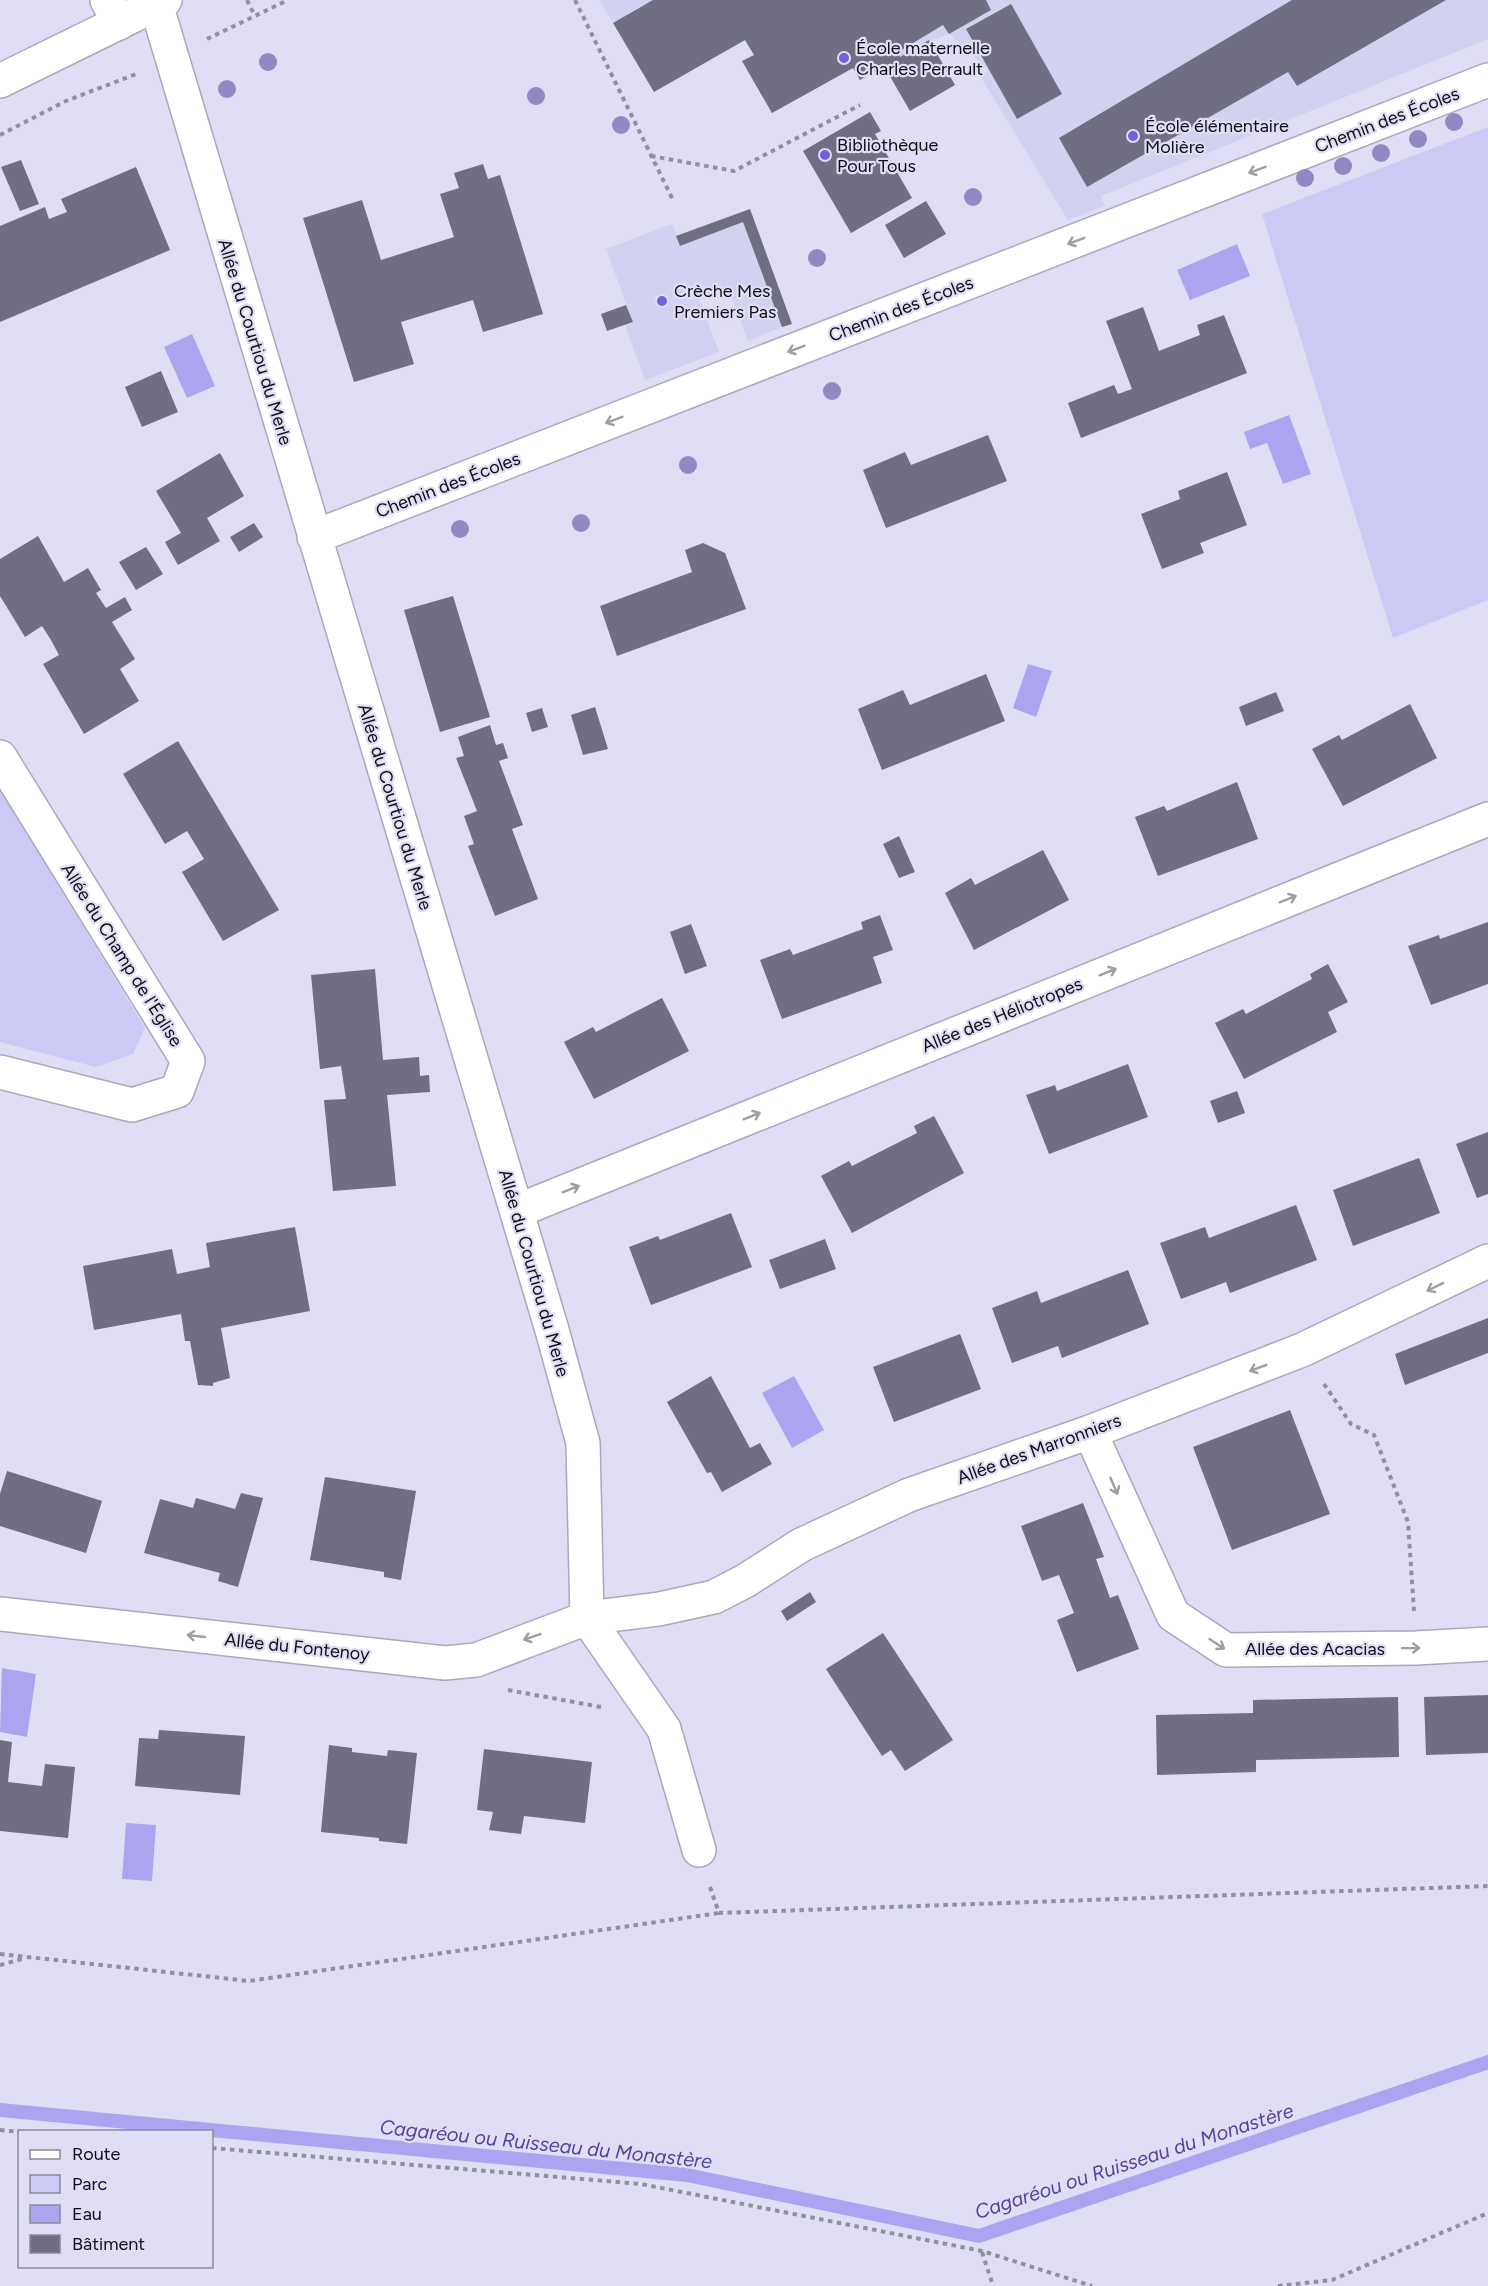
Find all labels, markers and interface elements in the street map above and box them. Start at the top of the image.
place label: École maternelle Charles Perrault [856,37,990,80]
marker: École maternelle Charles Perrault [837,51,851,65]
street label: Chemin des Écoles [1312,82,1462,158]
place label: École élémentaire Molière [1145,115,1289,158]
marker: École élémentaire Molière [1126,129,1140,143]
place label: Bibliothèque Pour Tous [837,134,938,177]
marker: Bibliothèque Pour Tous [818,148,832,162]
one-way arrow [1249,165,1267,176]
street label: Allée du Courtiou du Merle [213,236,297,448]
one-way arrow [1067,236,1085,247]
street label: Chemin des Écoles [826,271,976,347]
place label: Crèche Mes Premiers Pas [674,280,776,323]
marker: Crèche Mes Premiers Pas [655,294,669,308]
one-way arrow [787,345,806,356]
one-way arrow [605,415,624,426]
street label: Chemin des Écoles [373,447,523,523]
street label: Allée du Courtiou du Merle [353,701,437,913]
street label: Allée du Champ de l'Église [57,859,188,1051]
one-way arrow [1279,893,1297,904]
one-way arrow [1098,966,1116,977]
street label: Allée des Héliotropes [918,973,1086,1057]
one-way arrow [742,1110,760,1121]
street label: Allée du Courtiou du Merle [494,1167,574,1379]
one-way arrow [561,1183,580,1194]
one-way arrow [1427,1281,1445,1293]
one-way arrow [1249,1363,1268,1374]
street label: Allée des Marronniers [954,1409,1124,1489]
one-way arrow [1109,1476,1120,1494]
street label: Allée du Fontenoy [223,1628,371,1666]
one-way arrow [186,1630,206,1641]
one-way arrow [523,1633,542,1644]
one-way arrow [1208,1638,1225,1650]
street label: Allée des Acacias [1245,1638,1385,1660]
one-way arrow [1400,1642,1420,1654]
water label: Cagaréou ou Ruisseau du Monastère [972,2098,1297,2224]
water label: Cagaréou ou Ruisseau du Monastère [379,2115,713,2173]
legend [18,2130,213,2268]
text: Route [72,2143,121,2165]
text: Parc [72,2173,108,2195]
text: Eau [72,2203,102,2225]
text: Bâtiment [72,2233,145,2255]

